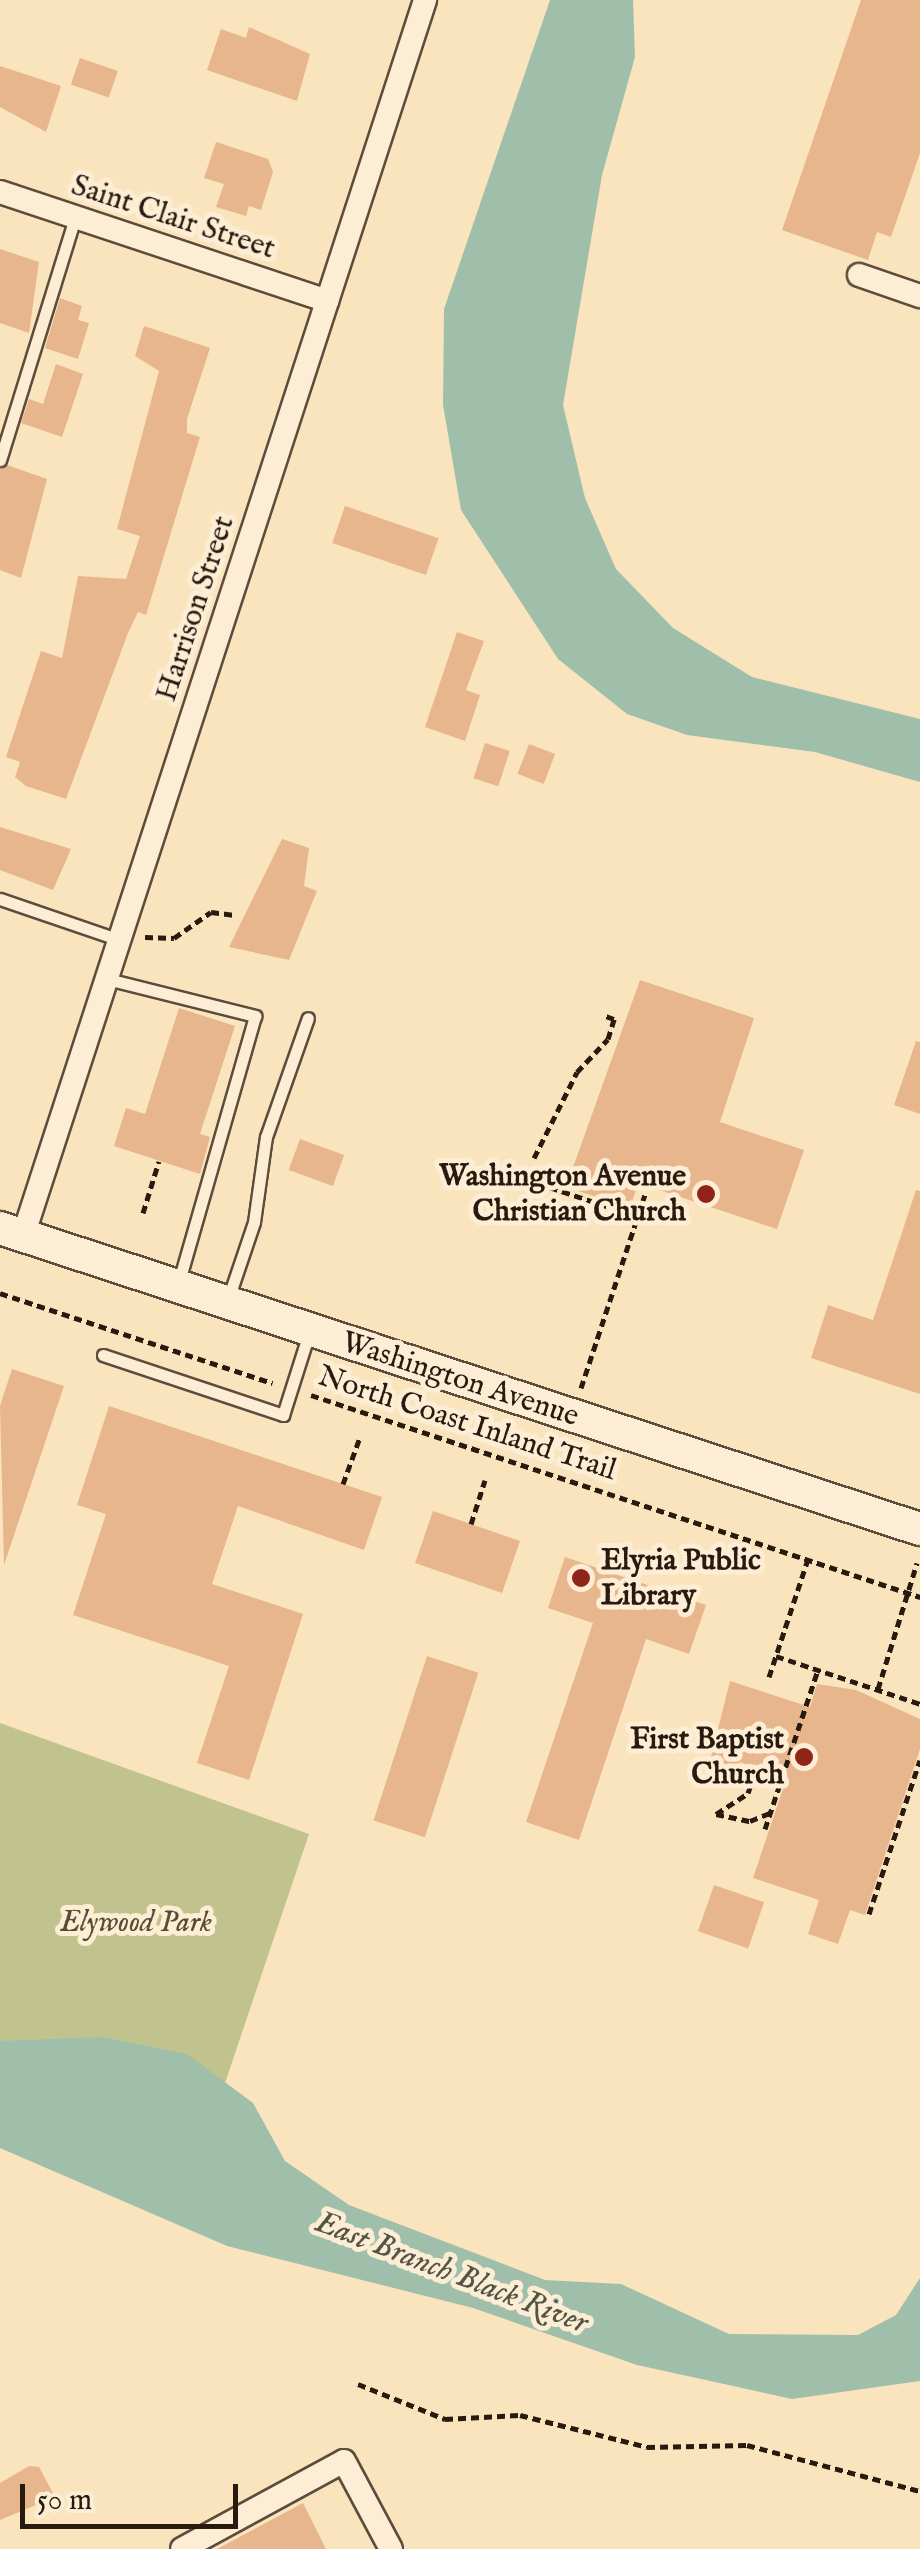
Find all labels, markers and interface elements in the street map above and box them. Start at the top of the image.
street label: Saint Clair Street [67,168,279,268]
street label: Harrison Street [149,512,243,706]
place label: Washington Avenue Christian Church [439,1159,686,1230]
marker: Washington Avenue Christian Church [695,1183,717,1205]
street label: Washington Avenue [337,1325,583,1435]
street label: North Coast Inland Trail [313,1359,621,1489]
place label: Elyria Public Library [601,1543,761,1614]
marker: Elyria Public Library [570,1567,592,1589]
place label: First Baptist Church [630,1722,784,1792]
marker: First Baptist Church [793,1746,815,1768]
park label: Elywood Park [60,1905,212,1941]
water label: East Branch Black River [309,2204,593,2344]
scale bar [25,2464,242,2526]
text: 50 m [37,2482,92,2520]

